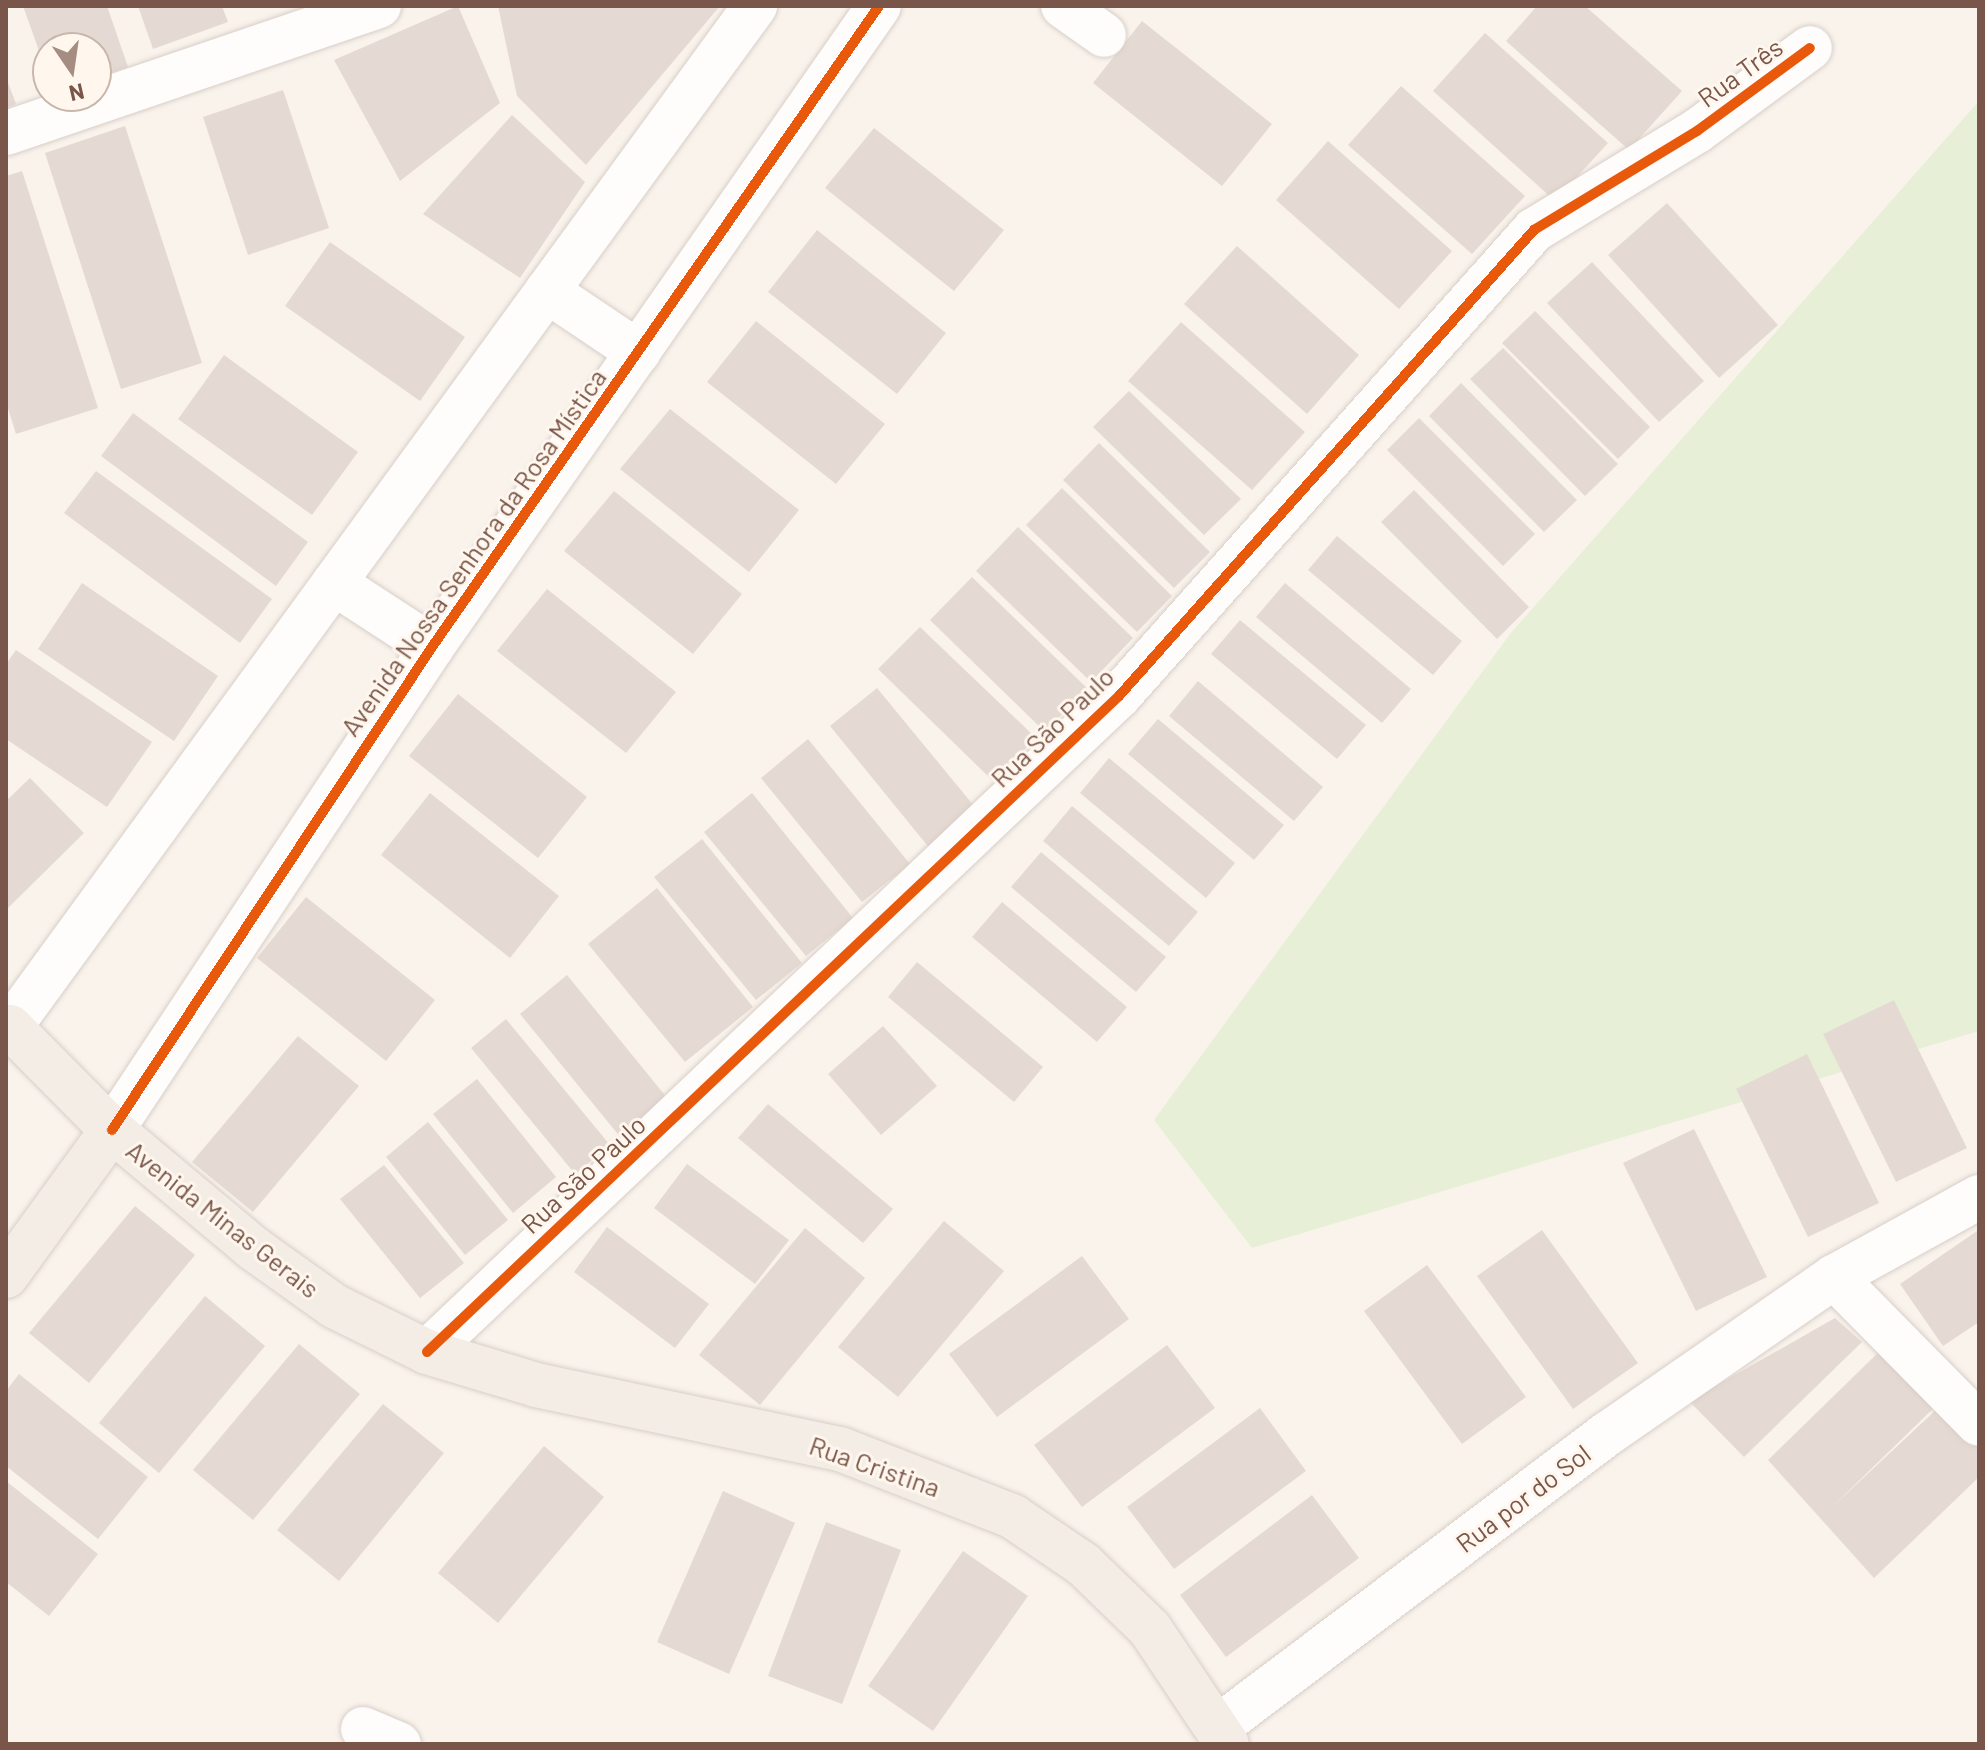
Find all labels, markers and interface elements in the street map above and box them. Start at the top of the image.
street label: Rua Três [1692,31,1788,113]
north arrow [32,32,112,112]
text: N [67,79,87,108]
street label: Avenida Nossa Senhora da Rosa Mística [334,362,612,742]
street label: Rua São Paulo [984,661,1120,793]
street label: Rua São Paulo [514,1109,652,1239]
street label: Avenida Minas Gerais [120,1134,326,1304]
street label: Rua Cristina [806,1429,944,1503]
street label: Rua por do Sol [1450,1437,1596,1559]

